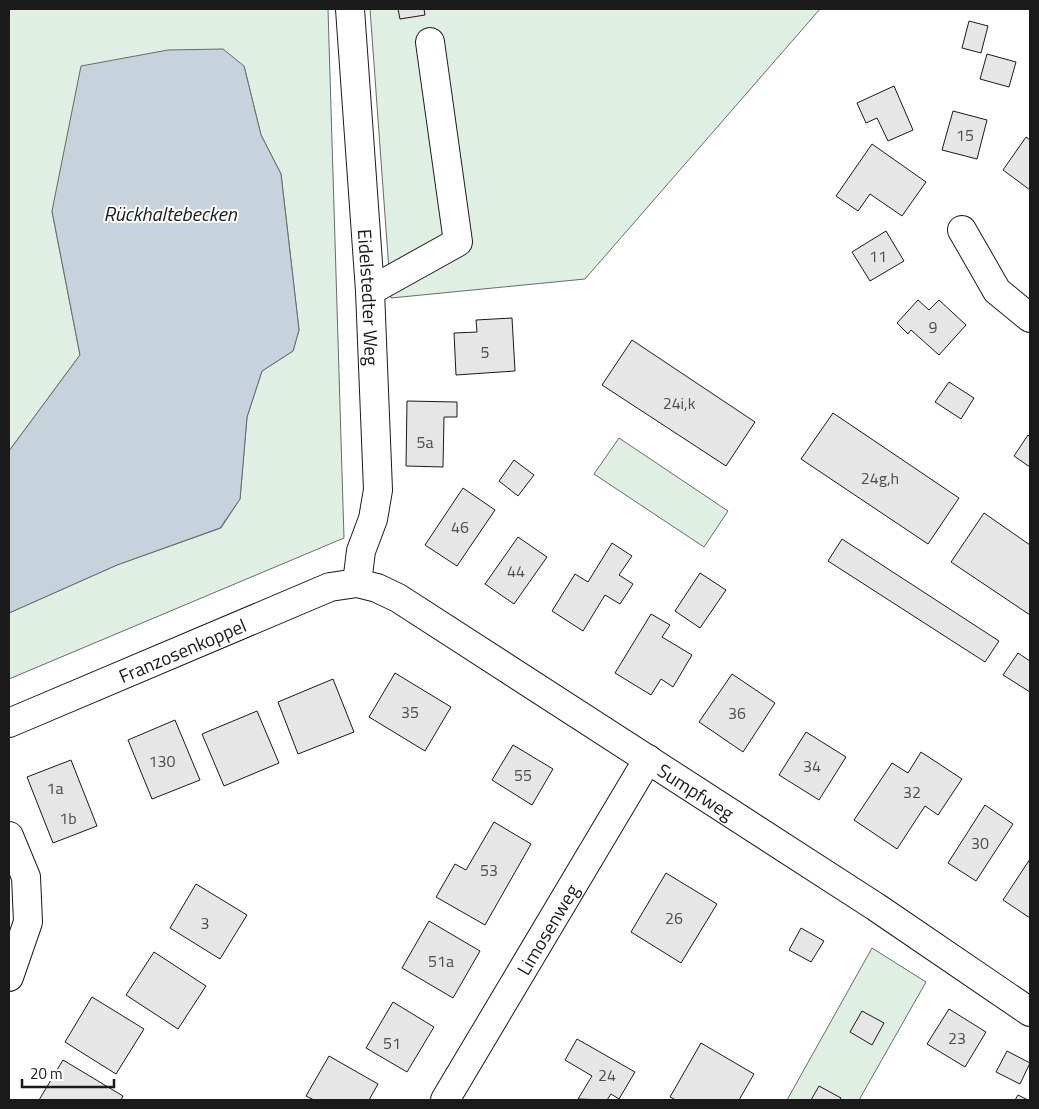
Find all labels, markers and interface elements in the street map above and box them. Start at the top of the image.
house number: 15 [956,123,974,147]
water label: Rückhaltebecken [103,198,238,229]
street label: Eidelstedter Weg [351,228,387,366]
house number: 11 [869,244,887,268]
house number: 9 [929,315,938,339]
house number: 5 [481,340,490,364]
house number: 24i,k [663,391,696,415]
house number: 5a [417,430,433,454]
house number: 24g,h [861,466,899,490]
house number: 46 [451,515,469,539]
house number: 44 [507,559,525,583]
street label: Franzosenkoppel [114,610,250,690]
house number: 35 [401,700,419,724]
house number: 36 [728,701,746,725]
house number: 130 [149,749,175,773]
house number: 34 [803,754,821,778]
street label: Sumpfweg [652,755,741,827]
house number: 55 [514,763,532,787]
house number: 1a [47,776,63,800]
house number: 32 [903,780,921,804]
house number: 1b [59,806,77,830]
house number: 30 [971,831,989,855]
house number: 53 [480,858,498,882]
street label: Limosenweg [508,878,585,980]
house number: 26 [665,906,683,930]
house number: 3 [201,911,209,935]
house number: 51a [428,949,454,973]
house number: 23 [948,1026,966,1050]
house number: 51 [383,1031,401,1055]
scale bar [22,1056,115,1088]
text: 20 m [30,1062,63,1085]
house number: 24 [598,1063,616,1087]

